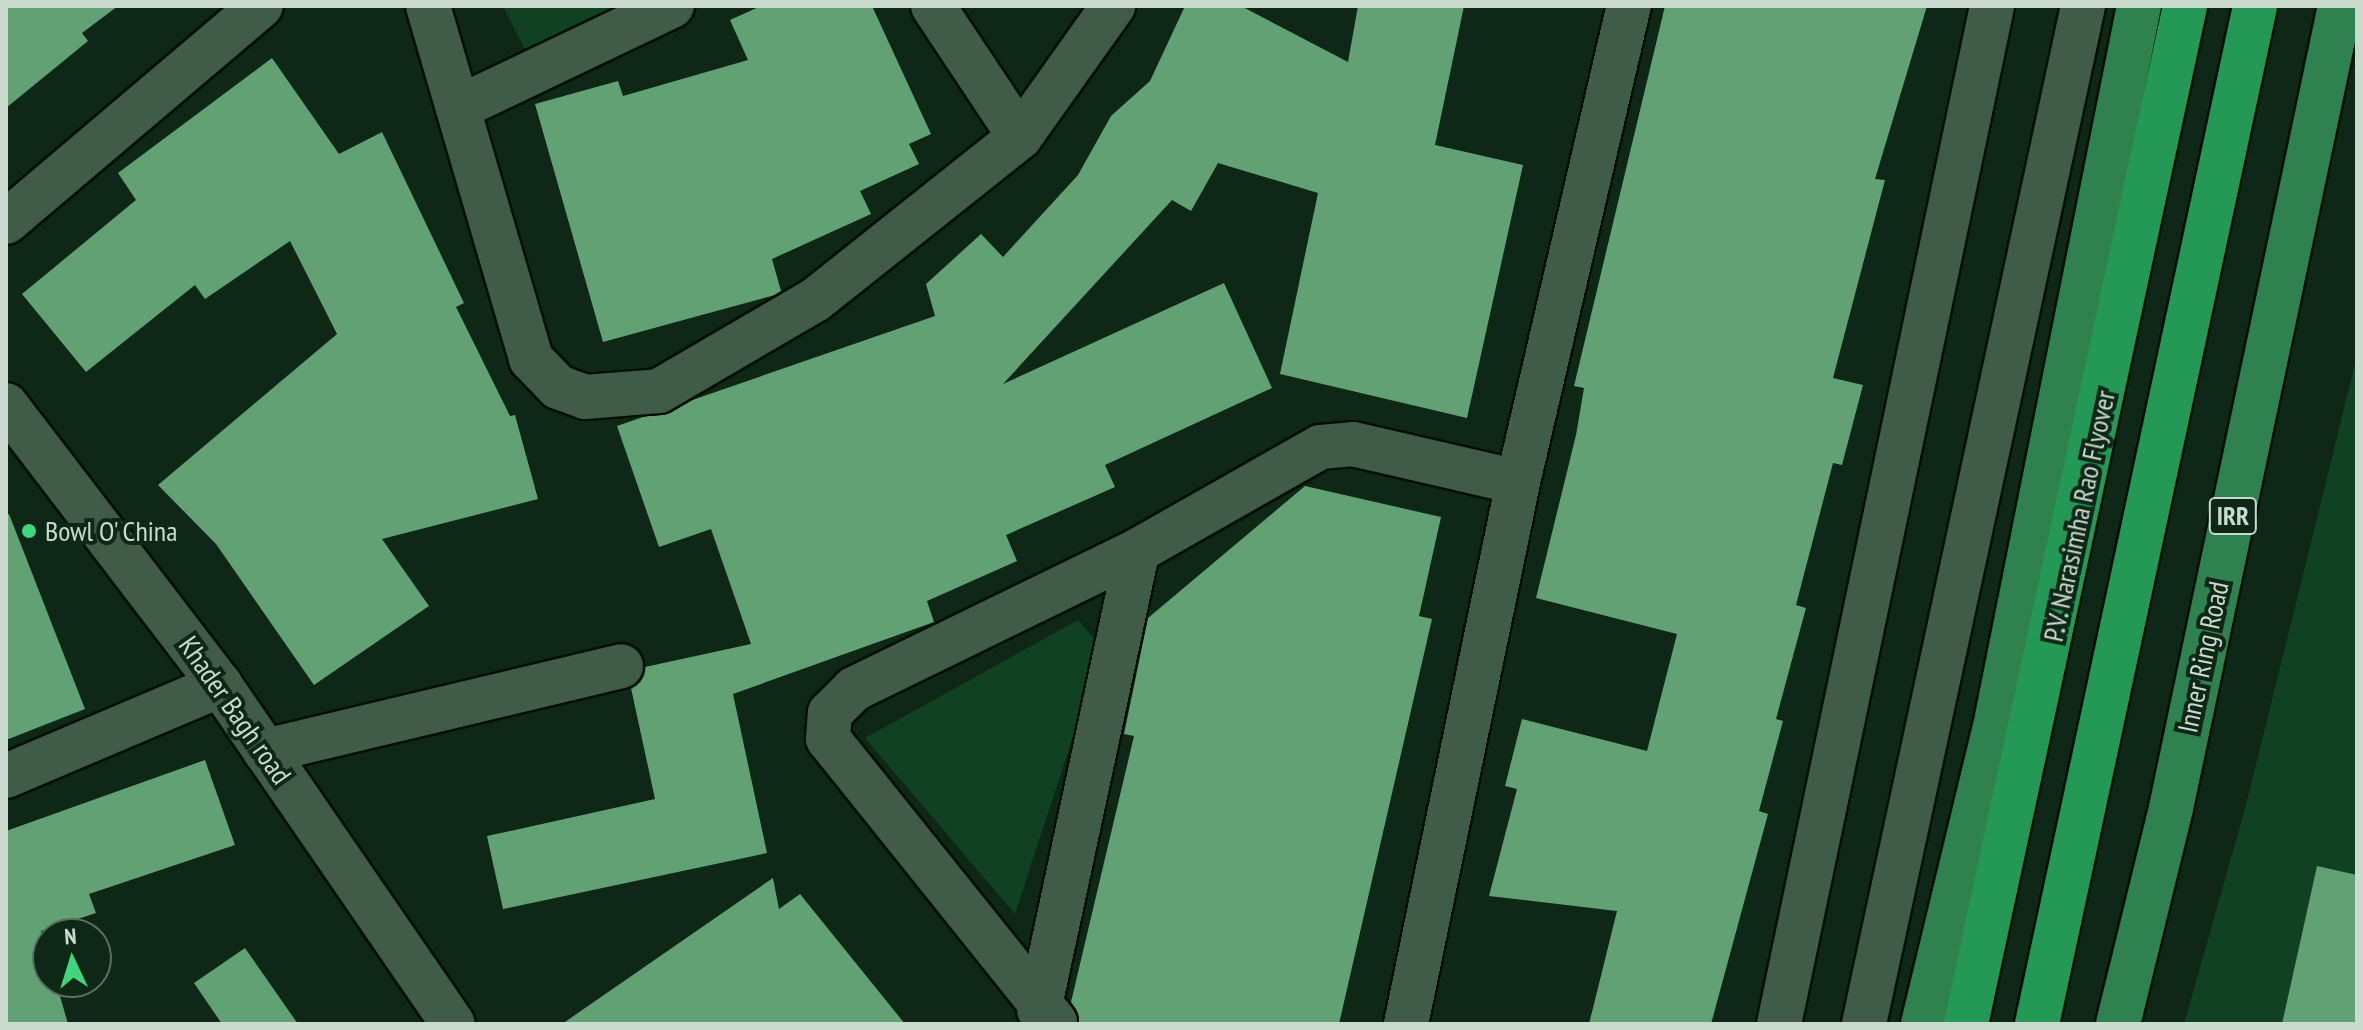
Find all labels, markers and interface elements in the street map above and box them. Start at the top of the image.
street label: P.V. Narasimha Rao Flyover [2036,387,2122,645]
road number: IRR [2207,494,2259,538]
place label: Bowl O' China [45,514,179,548]
marker: Bowl O' China [20,522,38,540]
street label: Inner Ring Road [2171,578,2235,736]
street label: Khader Bagh road [172,630,298,790]
north arrow [32,918,112,998]
text: N [64,922,77,950]

